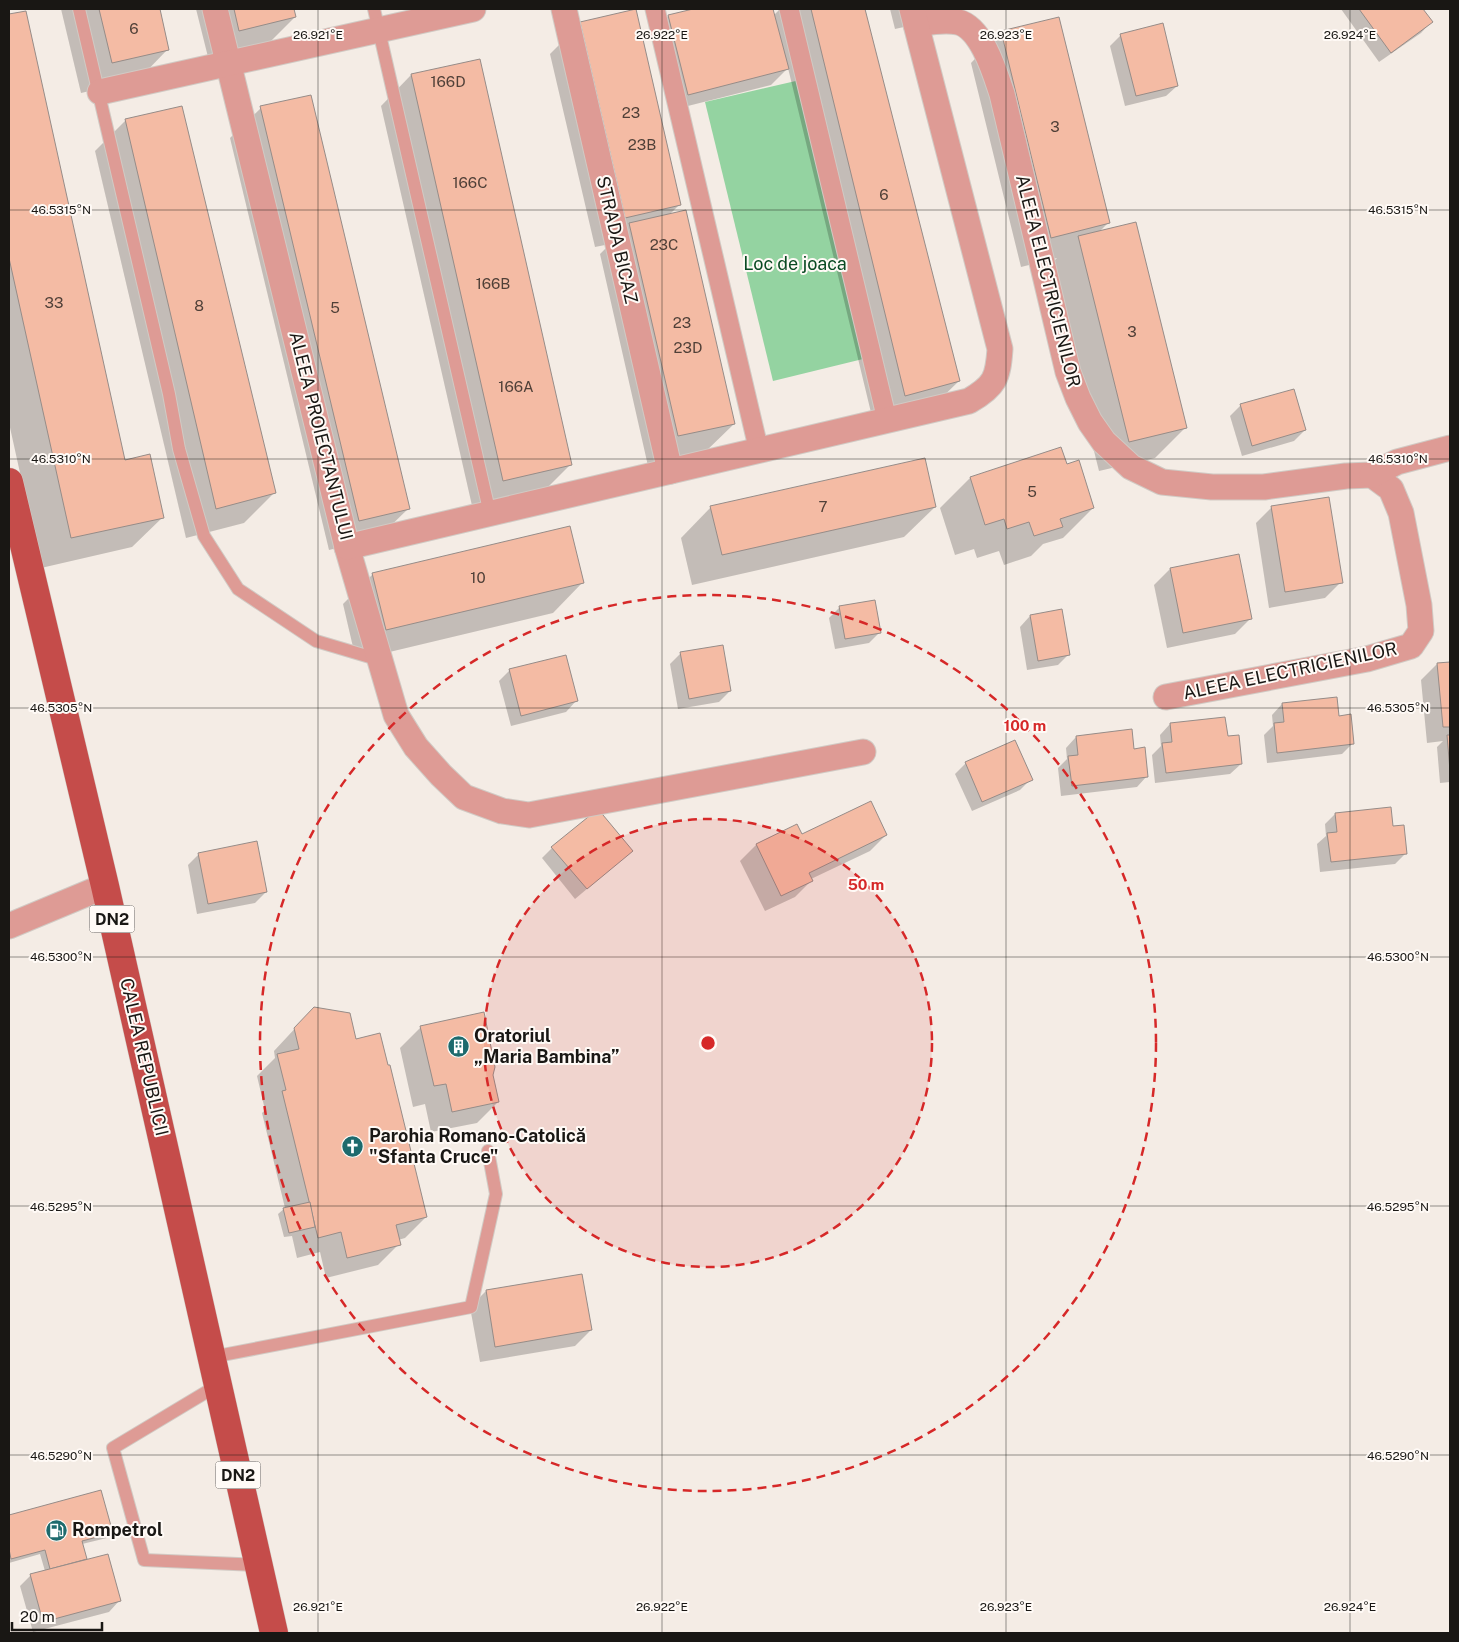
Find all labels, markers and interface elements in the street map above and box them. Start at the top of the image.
house number: 6 [129,20,139,37]
text: 26.921°E [293,28,343,42]
text: 26.922°E [636,28,688,42]
text: 26.923°E [980,28,1032,42]
text: 26.924°E [1324,28,1376,42]
house number: 166D [430,73,466,90]
house number: 23 [622,104,640,121]
house number: 3 [1050,118,1060,135]
house number: 23B [628,136,656,153]
street label: ALEEA ELECTRICIENILOR [1012,172,1085,389]
house number: 166C [452,174,488,191]
street label: STRADA BICAZ [593,174,642,306]
house number: 6 [879,186,889,203]
text: 46.5315°N [31,203,91,217]
text: 46.5315°N [1368,203,1428,217]
house number: 23C [650,236,678,253]
park label: Loc de joaca [743,253,847,274]
house number: 166B [476,275,510,292]
house number: 33 [45,294,63,311]
house number: 8 [194,297,204,314]
house number: 5 [330,299,340,316]
house number: 23 [673,314,691,331]
house number: 3 [1127,323,1137,340]
street label: ALEEA PROIECTANTULUI [285,329,358,542]
house number: 23D [674,339,702,356]
house number: 166A [498,378,534,395]
text: 46.5310°N [31,452,91,466]
text: 46.5310°N [1368,452,1428,466]
house number: 5 [1027,483,1037,500]
house number: 7 [818,498,828,515]
house number: 10 [470,569,486,586]
street label: ALEEA ELECTRICIENILOR [1181,638,1399,703]
text: 46.5305°N [30,701,92,715]
text: 46.5305°N [1367,701,1429,715]
text: 100 m [1004,717,1046,734]
text: 50 m [848,876,884,893]
road number: DN2 [90,906,134,932]
text: 46.5300°N [30,950,92,964]
text: 46.5300°N [1367,950,1429,964]
street label: CALEA REPUBLICII [116,976,173,1138]
place label: Oratoriul „Maria Bambina” [474,1025,620,1067]
building icon: Oratoriul „Maria Bambina” [446,1034,470,1058]
centre of rings [699,1034,717,1052]
place label: Parohia Romano-Catolică "Sfanta Cruce" [369,1125,586,1167]
church icon: Parohia Romano-Catolică "Sfanta Cruce" [341,1134,365,1158]
text: 46.5295°N [30,1200,92,1214]
text: 46.5295°N [1367,1200,1429,1214]
text: 46.5290°N [30,1449,92,1463]
text: 46.5290°N [1367,1449,1429,1463]
road number: DN2 [216,1462,260,1488]
fuel station icon: Rompetrol [44,1518,68,1542]
place label: Rompetrol [72,1519,163,1540]
scale bar [12,1600,102,1632]
text: 26.921°E [293,1600,343,1614]
text: 26.922°E [636,1600,688,1614]
text: 26.923°E [980,1600,1032,1614]
text: 26.924°E [1324,1600,1376,1614]
text: 20 m [20,1608,55,1625]

